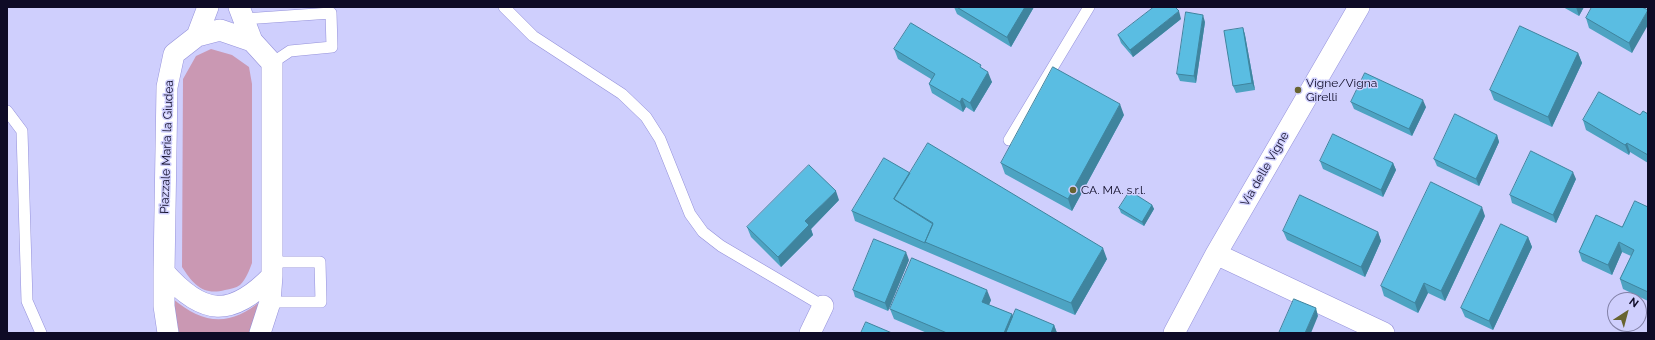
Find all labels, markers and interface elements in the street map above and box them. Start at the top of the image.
place label: Vigne/Vigna Girelli [1306,76,1377,104]
street label: Piazzale Maria la Giudea [157,80,177,214]
marker: Vigne/Vigna Girelli [1293,85,1303,95]
street label: Via delle Vigne [1238,129,1292,209]
place label: CA. MA. s.r.l. [1081,183,1145,197]
marker: CA. MA. s.r.l. [1068,185,1078,195]
north arrow [1607,292,1647,332]
text: N [1627,295,1641,310]

